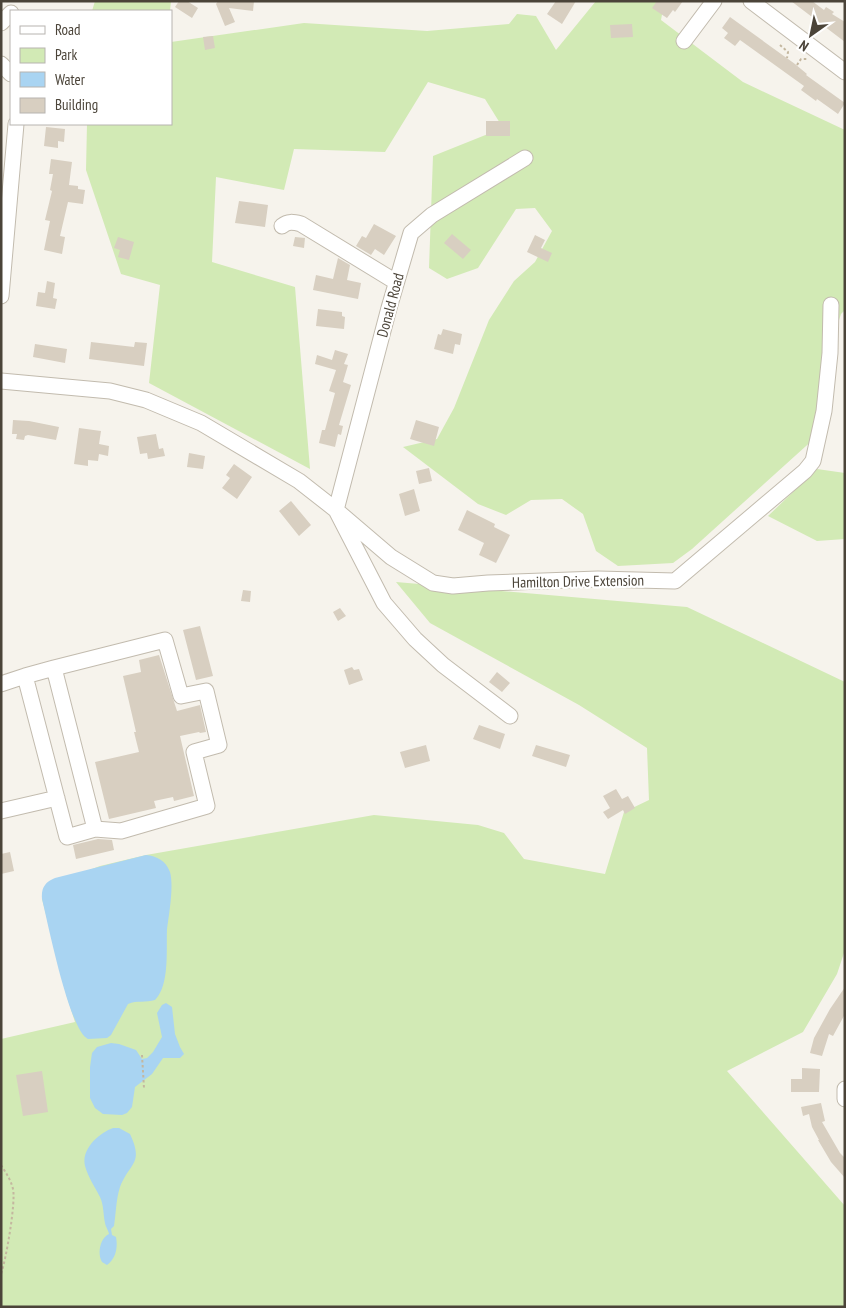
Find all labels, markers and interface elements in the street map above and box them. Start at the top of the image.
legend [10,10,172,125]
north arrow [786,10,836,60]
text: Road [55,20,81,39]
text: N [796,36,812,56]
text: Park [55,45,77,64]
text: Water [55,70,86,89]
text: Building [55,95,98,114]
street label: Donald Road [372,271,408,339]
street label: Hamilton Drive Extension [512,570,644,592]

